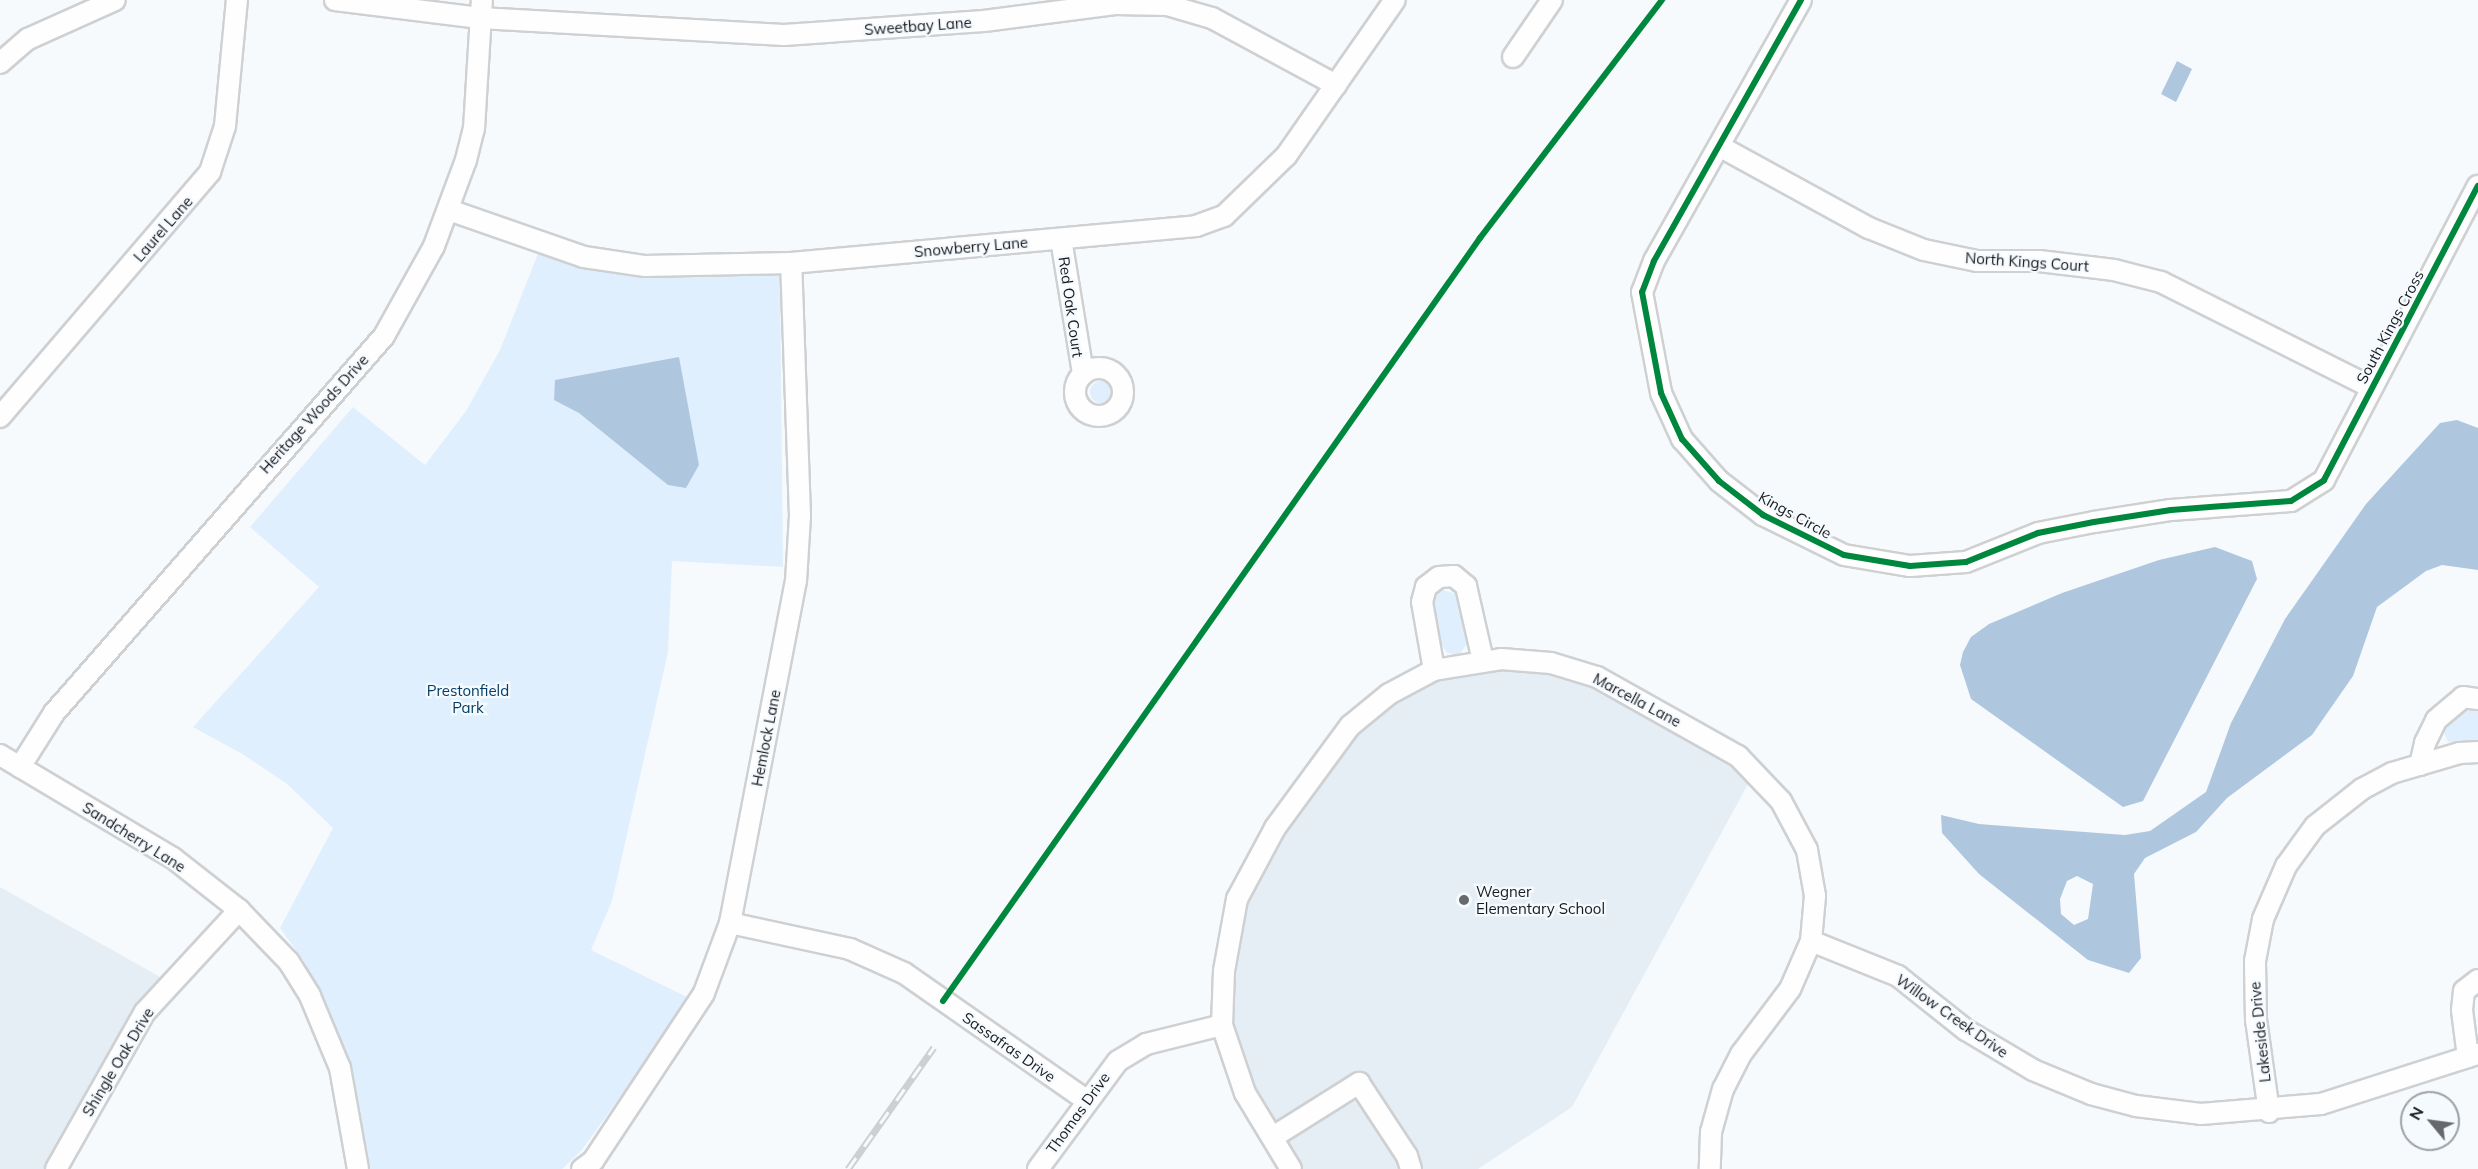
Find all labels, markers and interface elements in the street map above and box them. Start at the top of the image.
street label: Sweetbay Lane [864,13,972,39]
street label: Laurel Lane [130,193,196,265]
street label: Snowberry Lane [913,233,1029,261]
street label: North Kings Court [1965,249,2089,275]
street label: Red Oak Court [1055,255,1087,359]
street label: South Kings Cross [2353,267,2427,387]
street label: Heritage Woods Drive [256,351,372,477]
street label: Kings Circle [1755,488,1835,542]
street label: Marcella Lane [1590,669,1684,731]
park label: Prestonfield Park [427,681,509,716]
street label: Hemlock Lane [748,688,784,788]
street label: Sandcherry Lane [79,798,189,876]
place label: Wegner Elementary School [1476,882,1605,917]
marker: Wegner Elementary School [1457,893,1471,907]
street label: Willow Creek Drive [1893,971,2011,1061]
street label: Lakeside Drive [2246,981,2274,1083]
street label: Shingle Oak Drive [78,1004,158,1120]
street label: Sassafras Drive [959,1008,1059,1086]
street label: Thomas Drive [1042,1069,1114,1157]
north arrow [2400,1091,2460,1151]
text: N [2404,1103,2428,1123]

